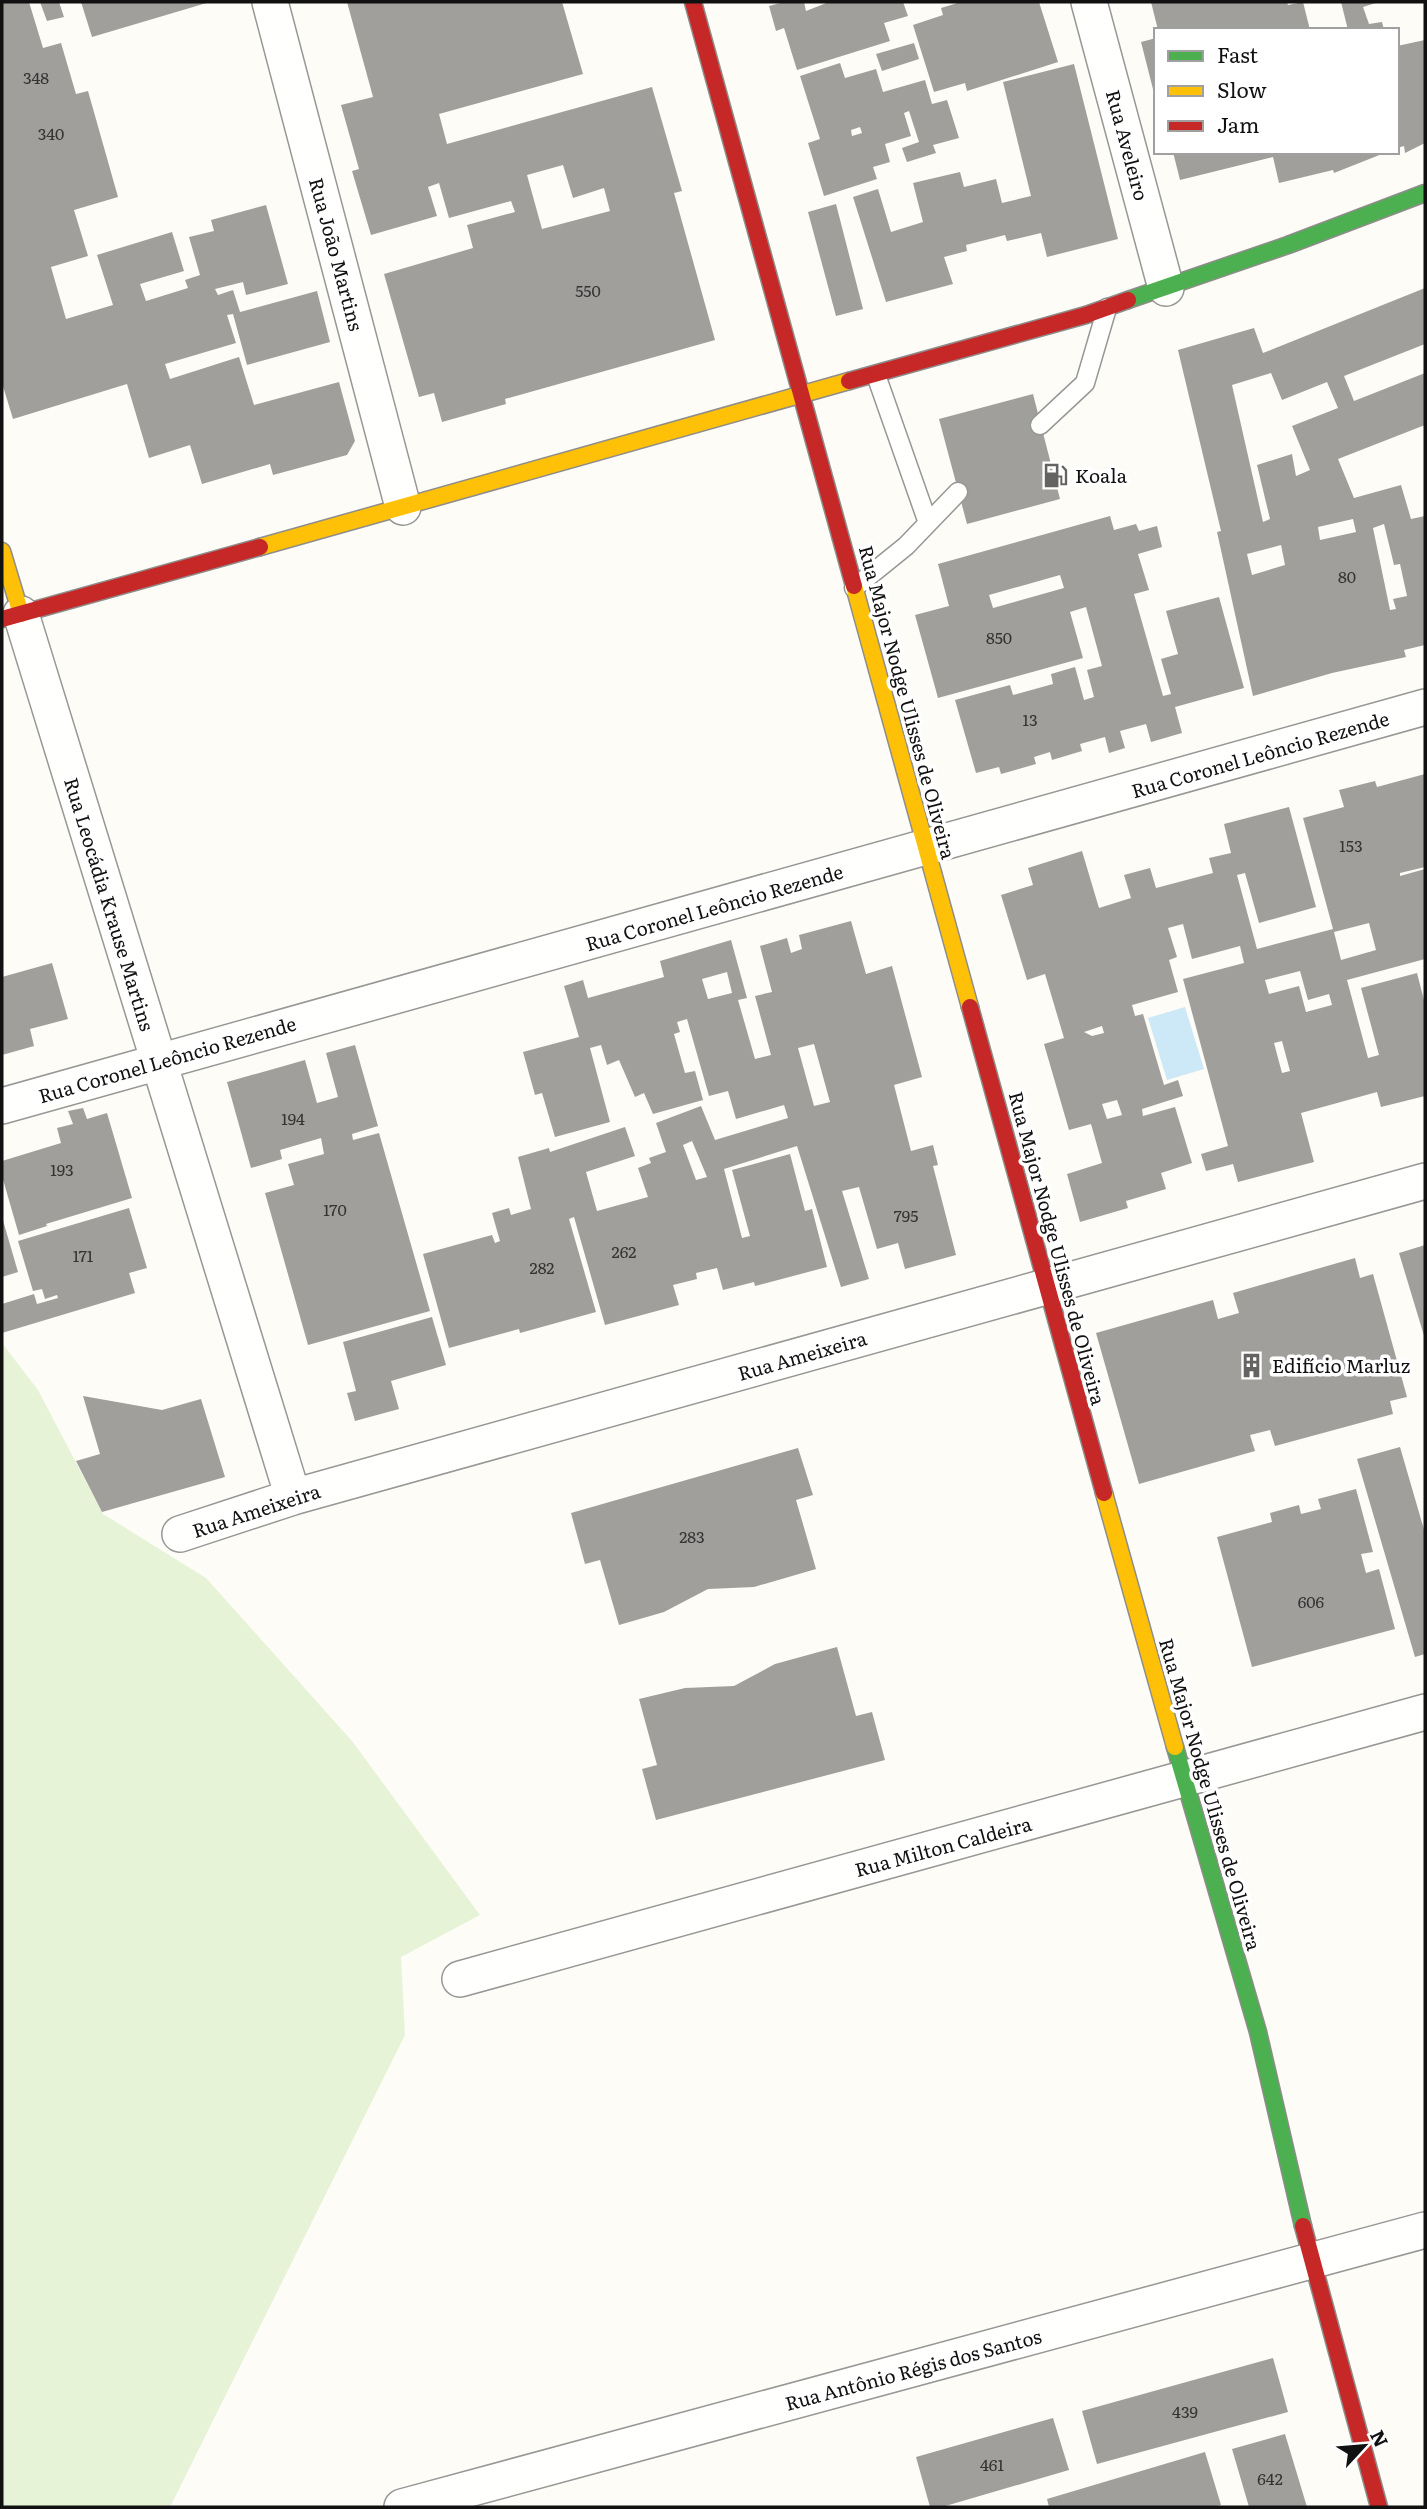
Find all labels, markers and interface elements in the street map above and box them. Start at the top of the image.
legend [1154,28,1399,154]
text: Fast [1217,38,1258,69]
house number: 348 [23,65,49,89]
text: Slow [1217,73,1267,104]
street label: Rua Aveleiro [1100,86,1156,204]
text: Jam [1217,108,1259,139]
house number: 340 [38,121,64,145]
street label: Rua João Martins [303,174,371,334]
house number: 550 [575,278,601,302]
fuel station icon: Koala [1041,461,1069,489]
place label: Koala [1075,461,1128,489]
street label: Rua Major Nodge Ulisses de Oliveira [853,542,964,863]
house number: 80 [1338,564,1356,588]
house number: 850 [986,625,1012,649]
street label: Rua Coronel Leôncio Rezende [1128,704,1392,804]
house number: 13 [1022,707,1038,731]
street label: Rua Leocádia Krause Martins [58,774,162,1035]
house number: 153 [1339,833,1363,857]
street label: Rua Coronel Leôncio Rezende [582,857,846,957]
street label: Rua Coronel Leôncio Rezende [35,1009,299,1109]
street label: Rua Major Nodge Ulisses de Oliveira [1003,1088,1114,1409]
house number: 194 [281,1106,305,1130]
house number: 193 [50,1157,74,1181]
house number: 170 [323,1197,347,1221]
house number: 795 [894,1203,918,1227]
house number: 262 [612,1239,636,1263]
house number: 171 [73,1243,94,1267]
house number: 282 [530,1255,554,1279]
street label: Rua Ameixeira [734,1323,871,1387]
building icon: Edifício Marluz [1238,1351,1266,1379]
place label: Edifício Marluz [1272,1351,1410,1379]
street label: Rua Ameixeira [188,1476,324,1544]
house number: 283 [679,1524,705,1548]
house number: 606 [1298,1589,1325,1613]
street label: Rua Major Nodge Ulisses de Oliveira [1153,1635,1269,1954]
street label: Rua Milton Caldeira [852,1809,1035,1883]
street label: Rua Antônio Régis dos Santos [782,2321,1045,2417]
house number: 439 [1172,2399,1198,2423]
north arrow [1329,2411,1399,2481]
text: N [1364,2425,1396,2451]
house number: 461 [980,2452,1004,2476]
house number: 642 [1257,2466,1283,2490]

